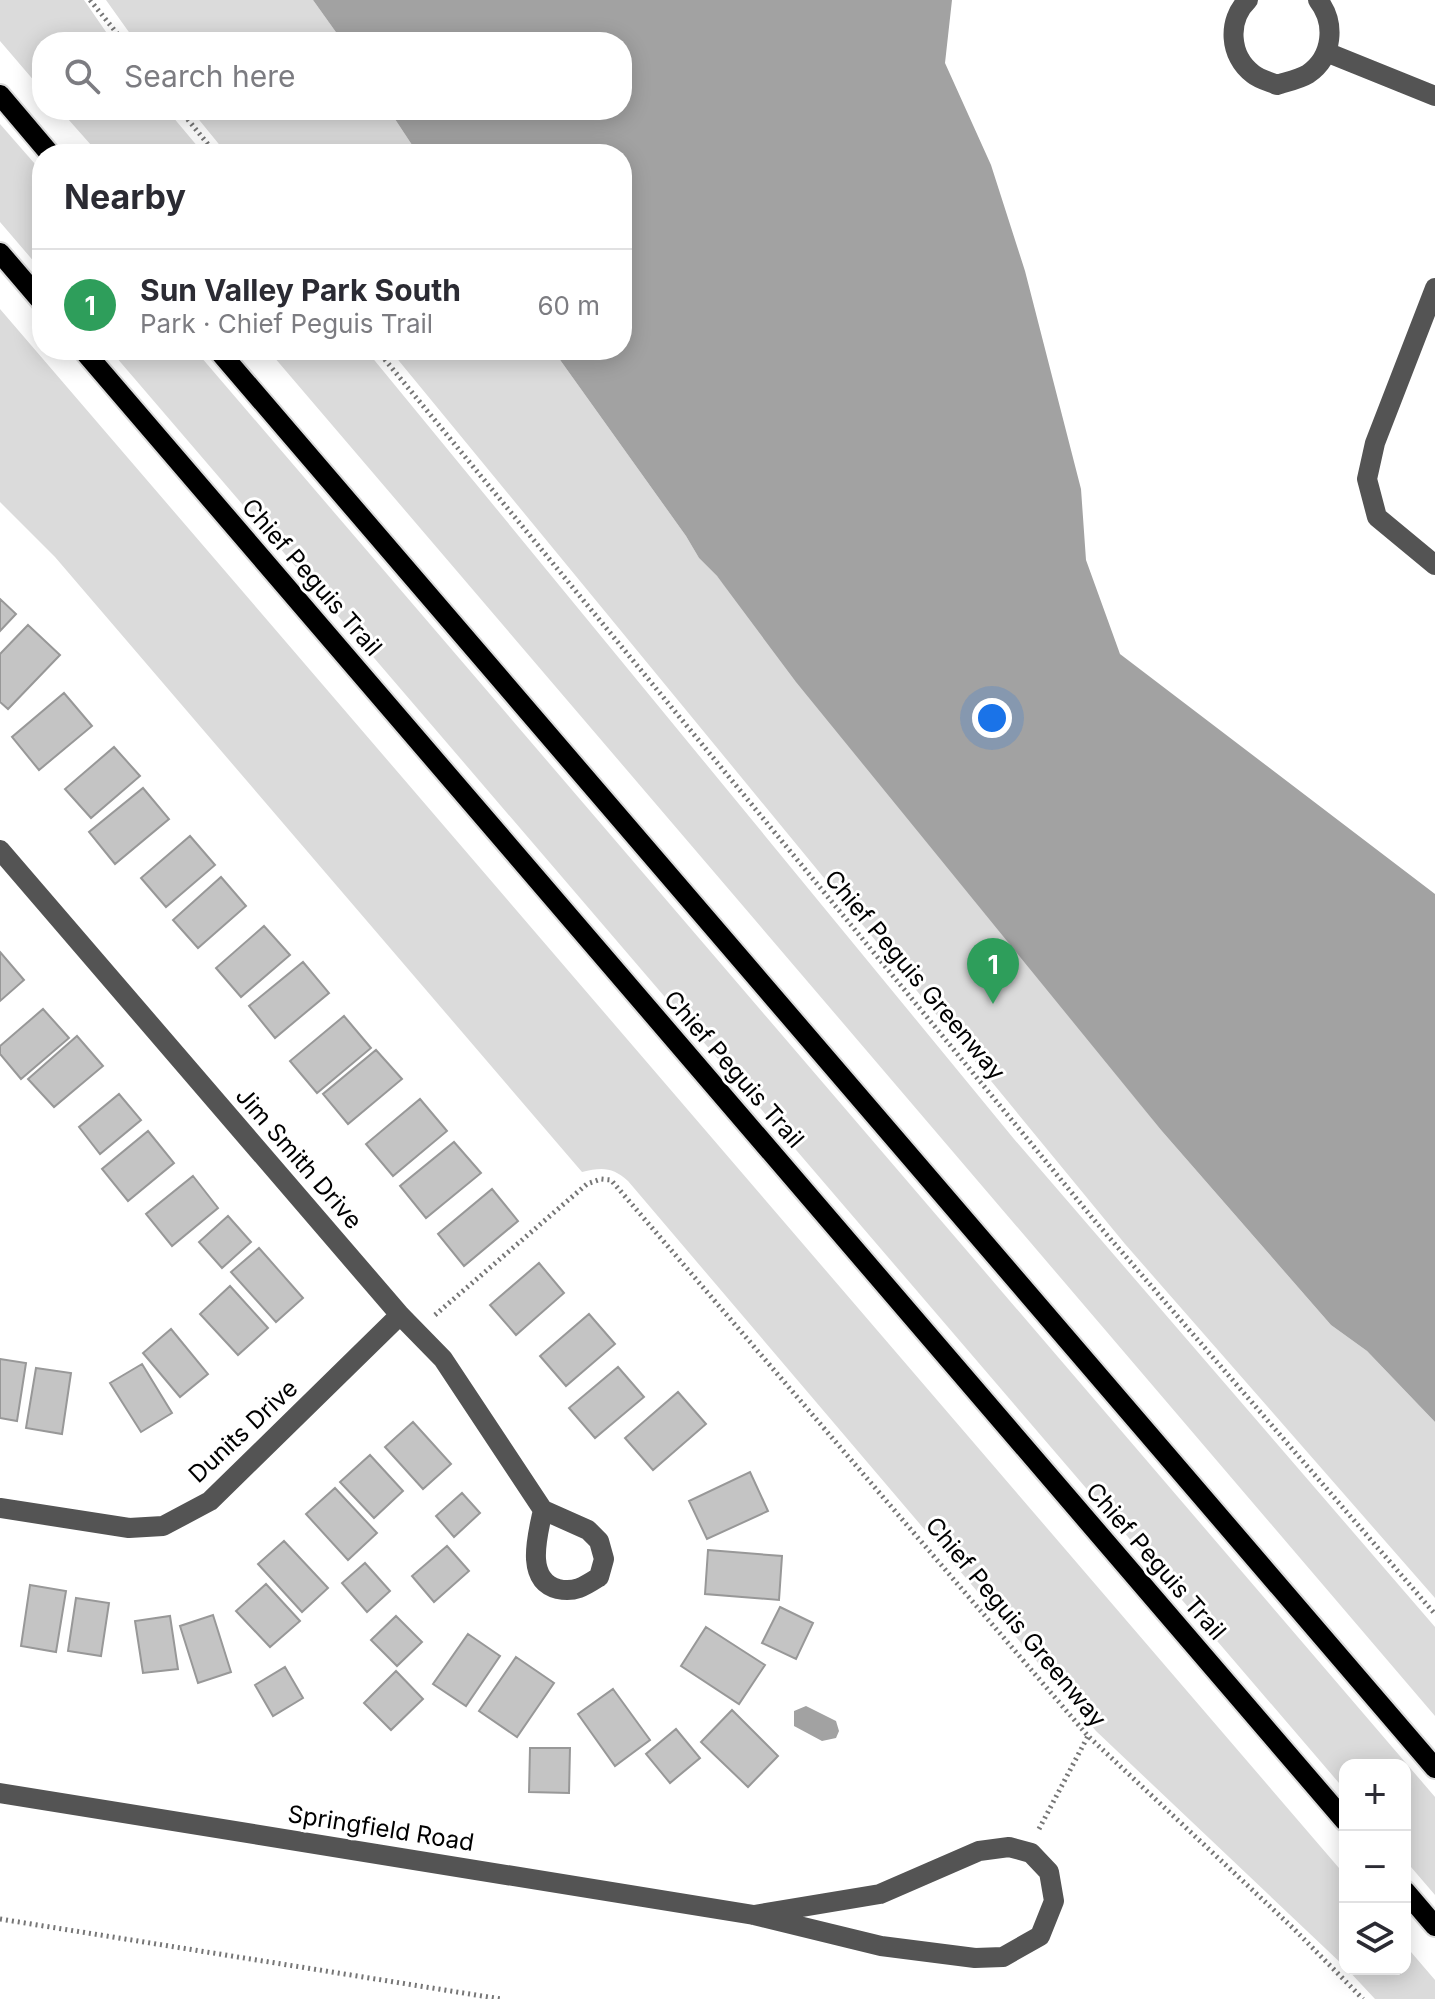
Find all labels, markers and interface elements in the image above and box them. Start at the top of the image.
search box [32,32,632,120]
icon: search [60,54,104,98]
text: Search here [124,58,296,94]
text: Nearby [64,176,186,217]
text: Sun Valley Park South [140,272,461,308]
text: 1 [84,290,96,321]
text: 60 m [537,290,600,321]
text: Park · Chief Peguis Trail [140,308,433,339]
street label: Chief Peguis Trail [236,492,388,662]
your location [972,698,1012,738]
street label: Chief Peguis Greenway [819,864,1011,1086]
pin: 1 [967,938,1019,1004]
street label: Chief Peguis Trail [658,984,810,1154]
street label: Jim Smith Drive [230,1081,368,1235]
street label: Dunits Drive [183,1373,303,1489]
street label: Chief Peguis Trail [1080,1476,1232,1646]
street label: Chief Peguis Greenway [920,1511,1112,1733]
map controls [1339,1759,1411,1975]
button: + [1339,1759,1411,1831]
street label: Springfield Road [286,1799,476,1857]
button: − [1339,1831,1411,1903]
button: layers [1339,1903,1411,1975]

